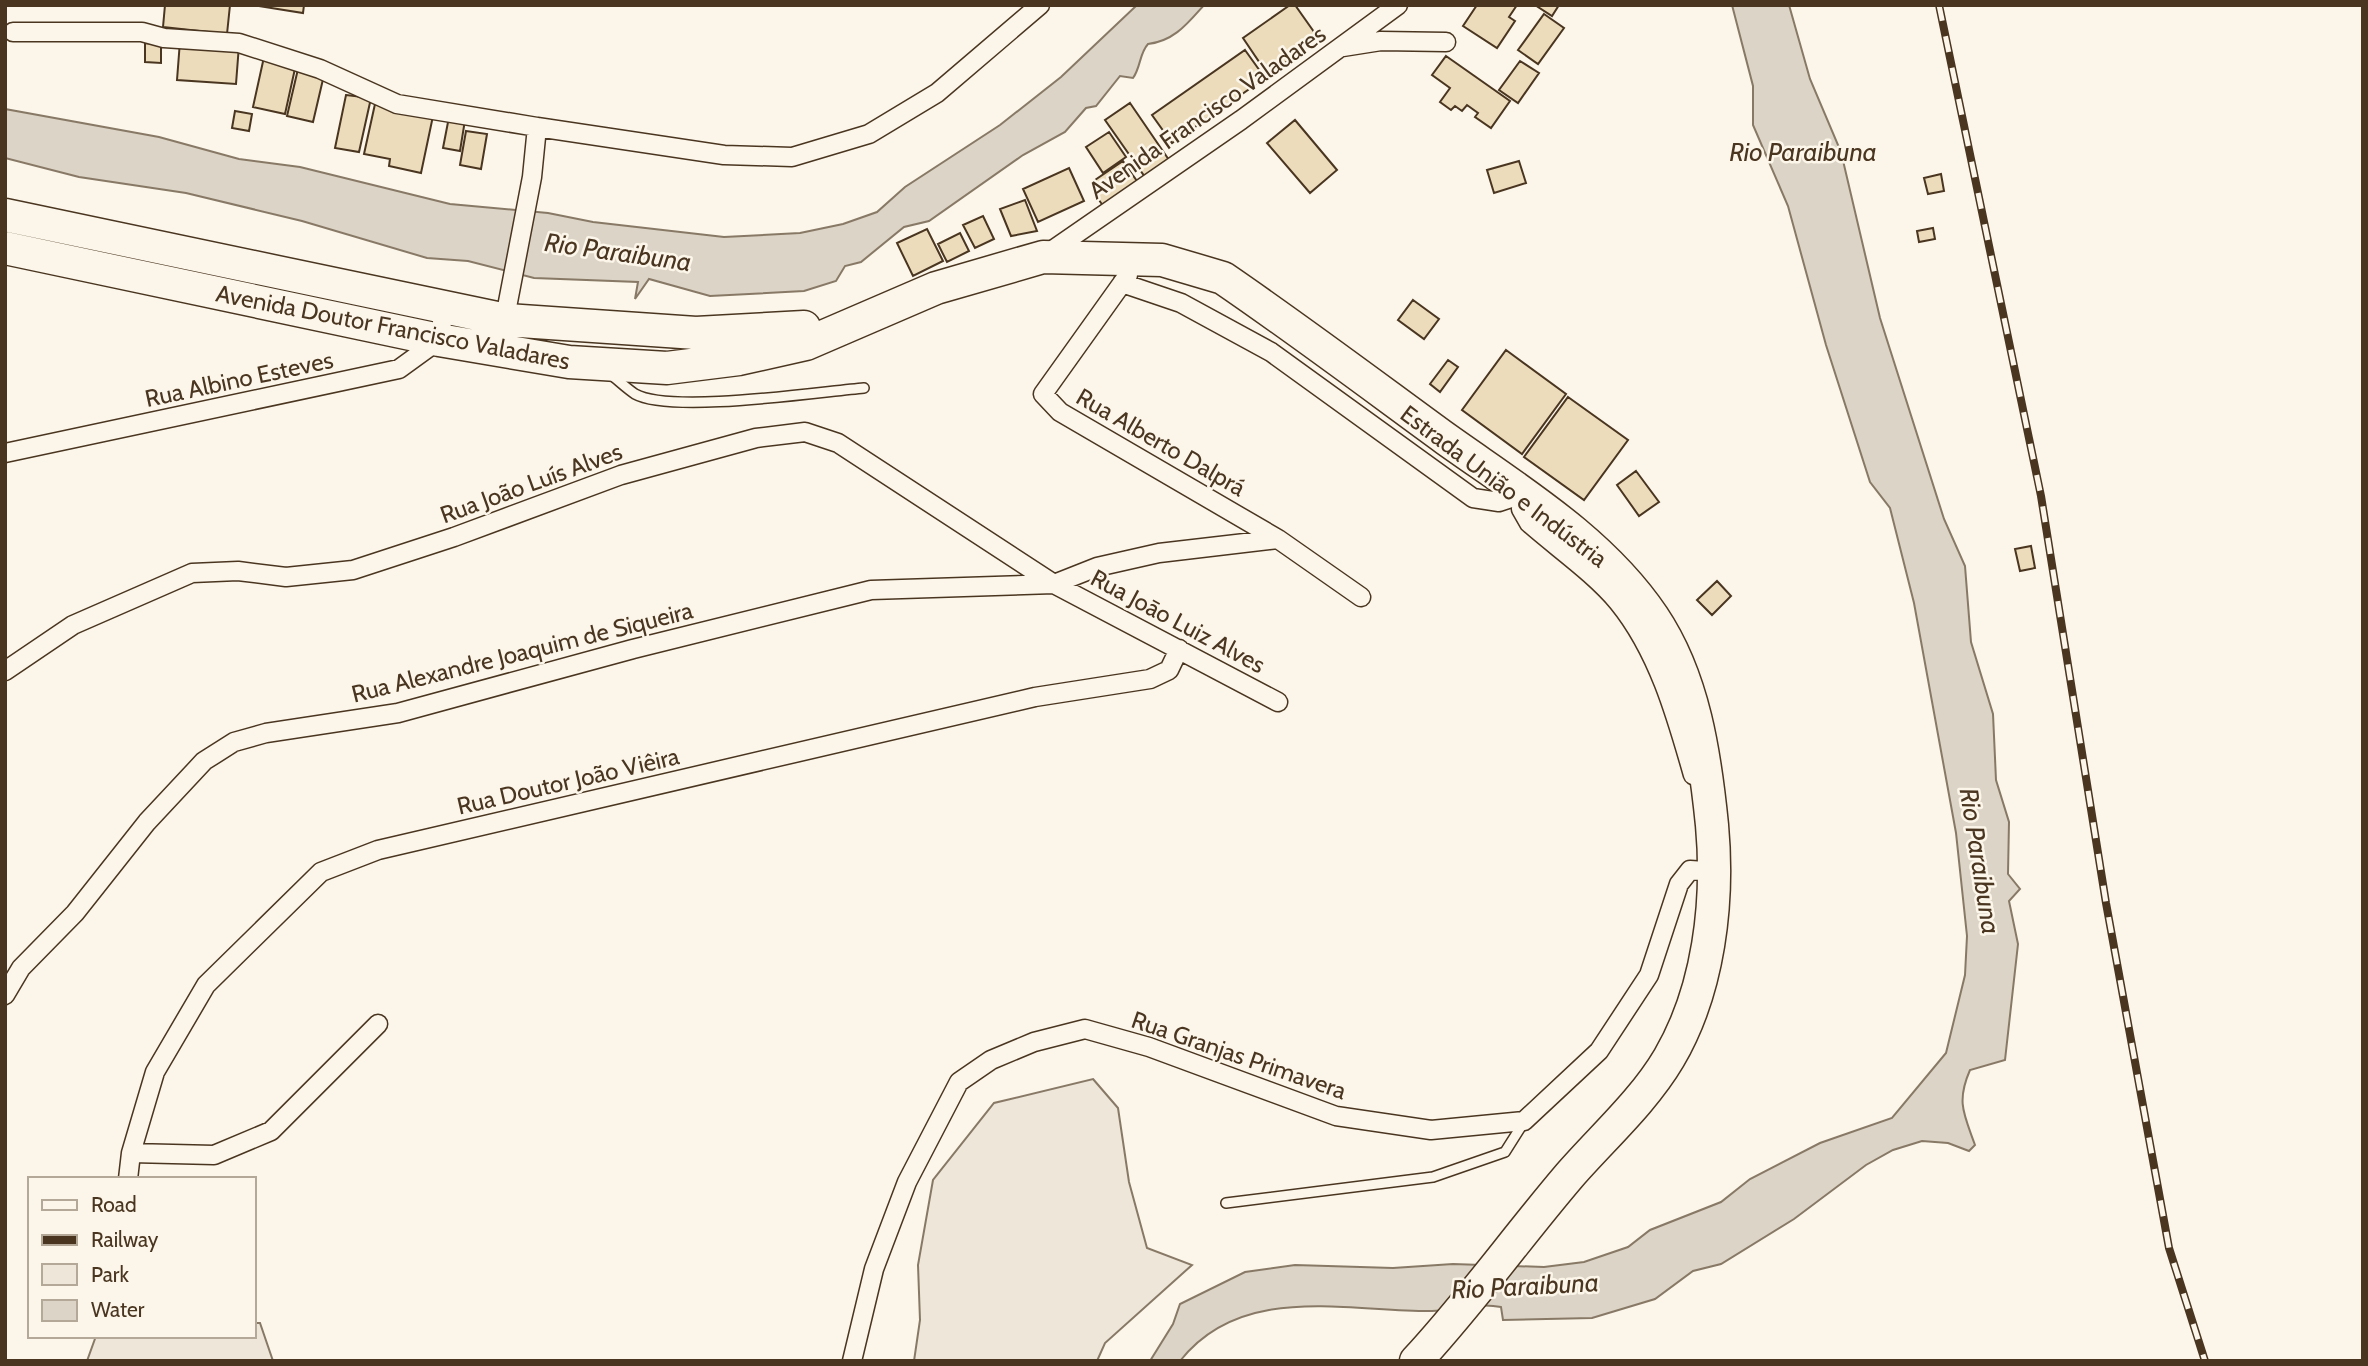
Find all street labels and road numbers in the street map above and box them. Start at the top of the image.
street label: Avenida Francisco Valadares [1083,19,1331,205]
street label: Avenida Doutor Francisco Valadares [214,278,572,376]
street label: Rua Albino Esteves [142,345,336,413]
street label: Rua Alberto Dalprá [1071,382,1251,502]
street label: Estrada União e Indústria [1395,399,1613,573]
street label: Rua João Luís Alves [436,437,626,529]
street label: Rua Joāo Luiz Alves [1086,563,1270,679]
street label: Rua Alexandre Joaquim de Siqueira [348,595,696,708]
street label: Rua Doutor João Viêira [454,741,682,821]
street label: Rua Granjas Primavera [1128,1005,1351,1106]

